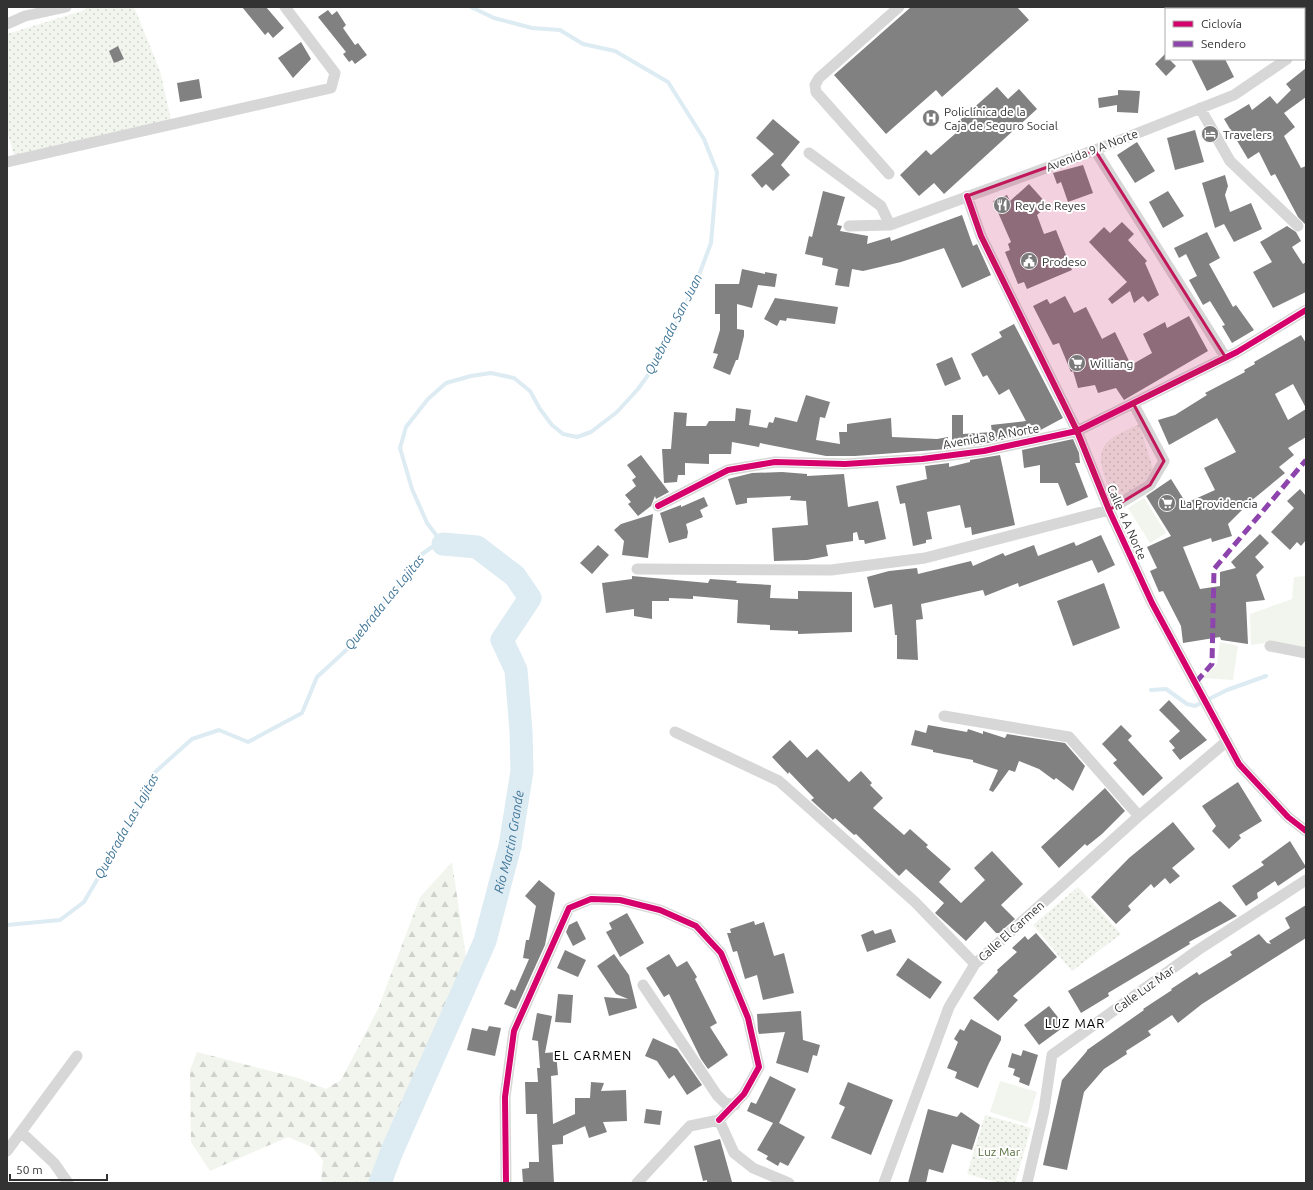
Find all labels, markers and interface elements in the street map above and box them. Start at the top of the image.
legend [1165,8,1305,60]
text: Ciclovía [1201,17,1242,30]
text: Sendero [1201,37,1246,50]
place label: Policlínica de la Caja de Seguro Social [944,105,1058,132]
hospital icon: Policlínica de la Caja de Seguro Social [921,108,941,128]
hotel icon: Travelers [1200,124,1220,144]
street label: Avenida 9 A Norte [1044,126,1140,174]
place label: Travelers [1223,128,1272,141]
restaurant icon: Rey de Reyes [992,195,1012,215]
place label: Rey de Reyes [1015,199,1086,212]
public building icon: Prodeso [1019,251,1039,271]
place label: Prodeso [1042,255,1087,268]
water label: Quebrada San Juan [642,271,705,377]
supermarket icon: Williang [1067,353,1087,373]
place label: Williang [1090,357,1133,370]
street label: Avenida 8 A Norte [942,421,1040,451]
street label: Calle 4 A Norte [1105,482,1149,562]
supermarket icon: La Providencia [1157,493,1177,513]
place label: La Providencia [1180,497,1258,510]
water label: Quebrada Las Lajitas [341,551,428,653]
water label: Quebrada Las Lajitas [91,771,162,881]
water label: Río Martin Grande [491,789,526,894]
street label: Calle El Carmen [976,898,1046,964]
street label: Calle Luz Mar [1111,962,1177,1015]
district label: LUZ MAR [1045,1016,1105,1030]
district label: EL CARMEN [554,1048,632,1062]
park label: Luz Mar [978,1145,1021,1158]
scale bar [10,1156,107,1182]
text: 50 m [16,1163,43,1176]

